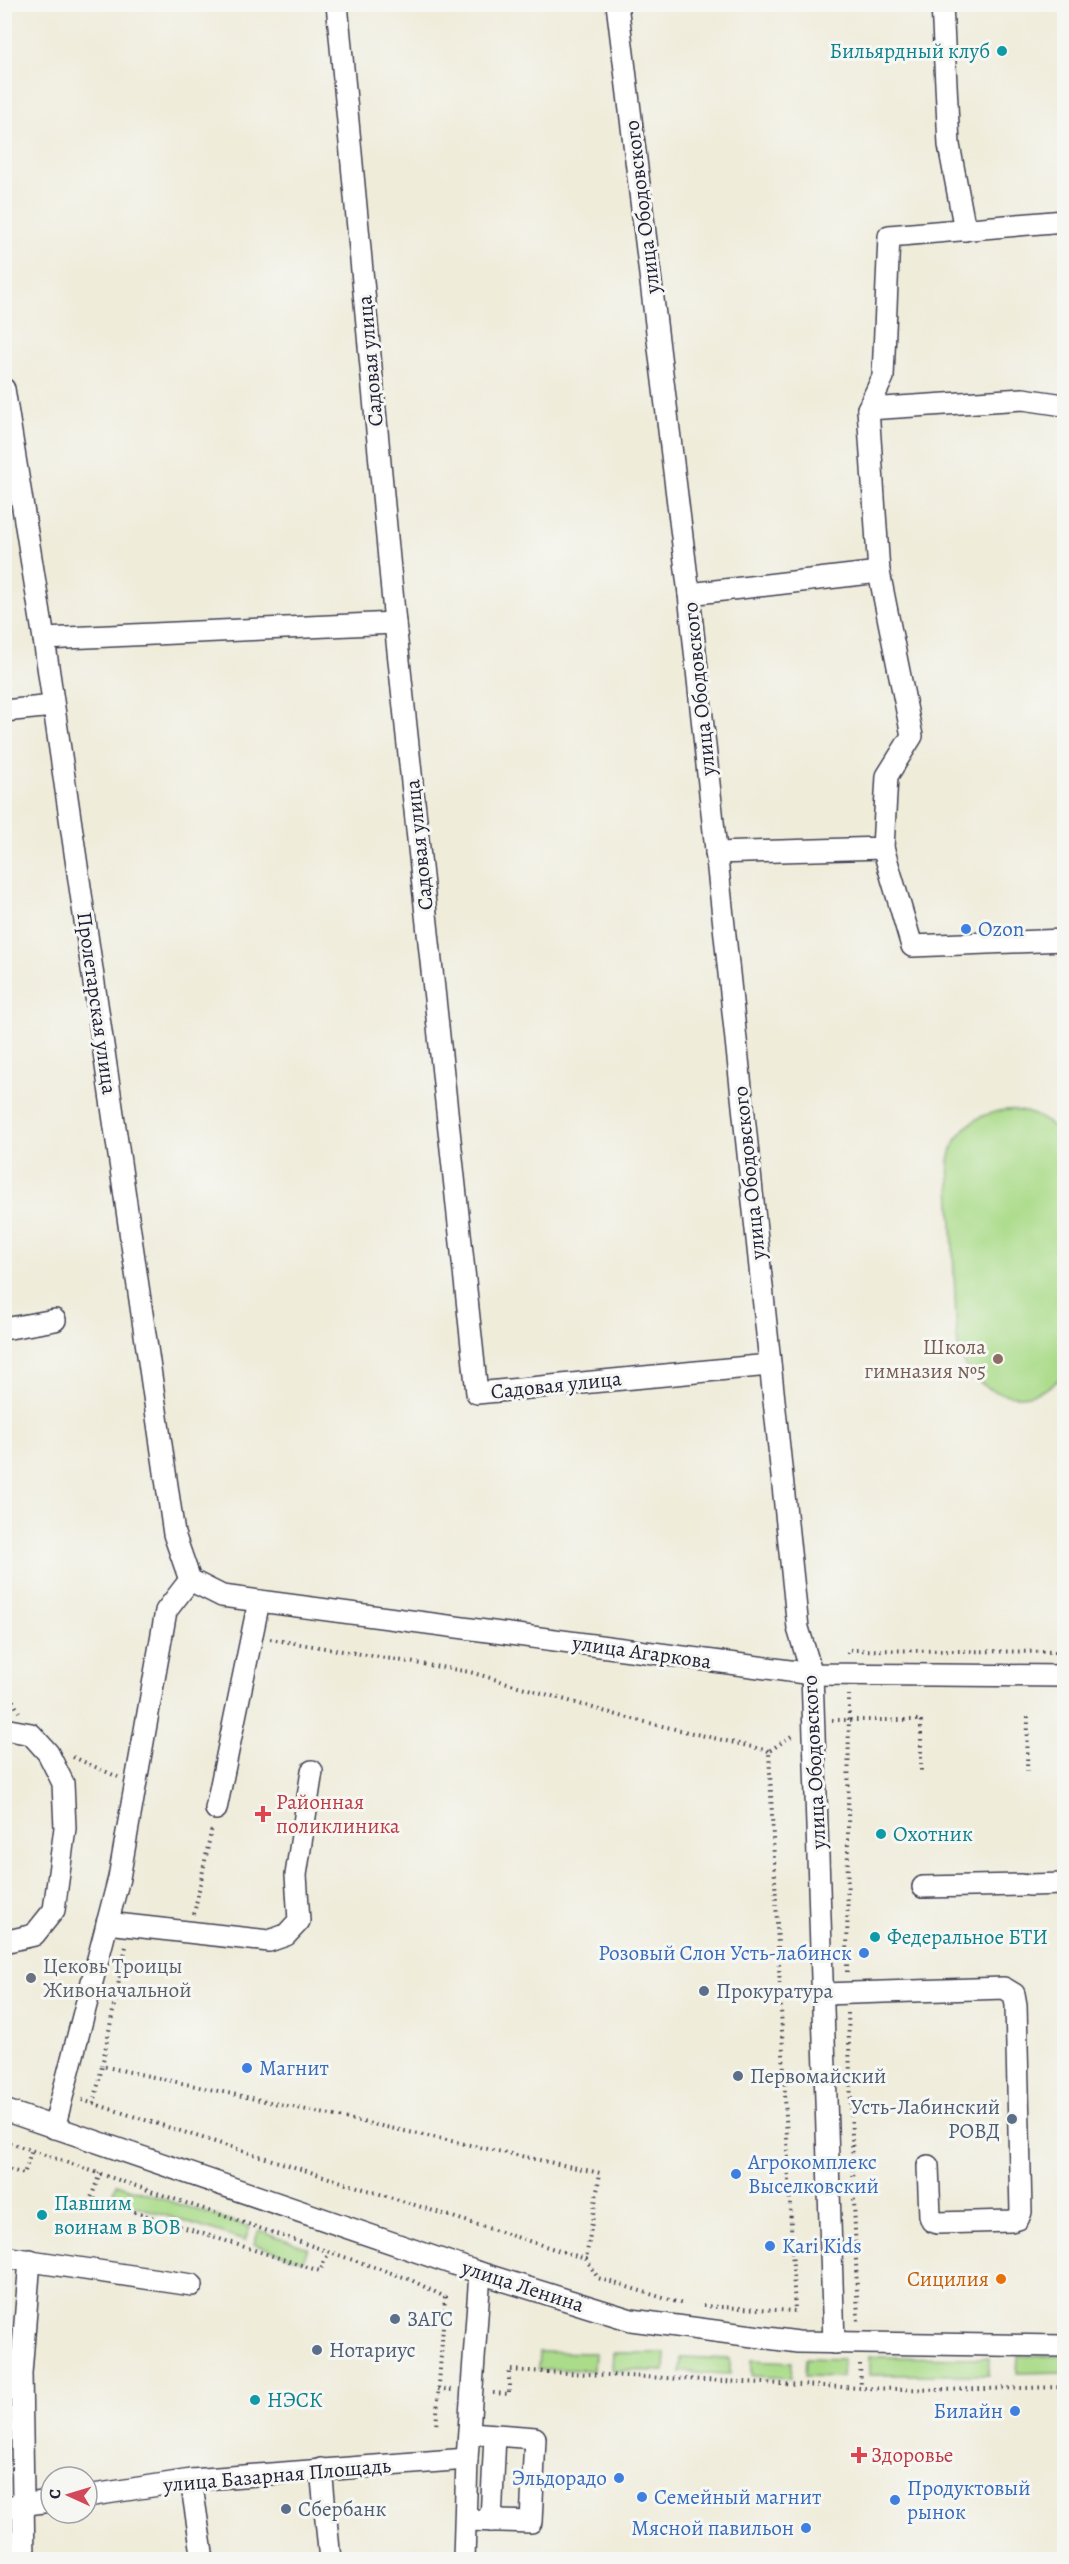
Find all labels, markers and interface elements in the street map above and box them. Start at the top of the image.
place label: Бильярдный клуб [829,37,990,65]
marker: Бильярдный клуб [995,44,1009,58]
street label: улица Ободовского [617,119,667,296]
street label: Садовая улица [350,294,390,428]
street label: улица Ободовского [676,601,722,778]
street label: Садовая улица [398,778,440,912]
street label: Пролетарская улица [70,910,124,1096]
place label: Ozon [978,915,1024,943]
marker: Ozon [959,922,973,936]
street label: улица Ободовского [726,1085,772,1262]
place label: Школа гимназия №5 [864,1333,986,1385]
marker: Школа гимназия №5 [991,1352,1005,1366]
street label: Садовая улица [489,1364,623,1406]
street label: улица Агаркова [570,1628,714,1676]
street label: улица Ободовского [795,1674,833,1851]
place label: Районная поликлиника [276,1788,400,1840]
marker: Районная поликлиника [254,1805,272,1823]
place label: Охотник [893,1820,973,1848]
marker: Охотник [874,1827,888,1841]
place label: Федеральное БТИ [887,1923,1048,1951]
marker: Федеральное БТИ [868,1930,882,1944]
place label: Розовый Слон Усть-лабинск [598,1939,852,1967]
marker: Розовый Слон Усть-лабинск [857,1946,871,1960]
place label: Цековь Троицы Живоначальной [43,1952,192,2004]
marker: Цековь Троицы Живоначальной [24,1971,38,1985]
place label: Прокуратура [716,1977,834,2005]
marker: Прокуратура [697,1984,711,1998]
place label: Магнит [259,2054,329,2082]
marker: Магнит [240,2061,254,2075]
place label: Первомайский [750,2062,886,2090]
marker: Первомайский [731,2069,745,2083]
place label: Усть-Лабинский РОВД [851,2093,1000,2145]
marker: Усть-Лабинский РОВД [1005,2112,1019,2126]
place label: Агрокомплекс Выселковский [747,2148,879,2200]
marker: Агрокомплекс Выселковский [729,2167,743,2181]
place label: Павшим воинам в ВОВ [54,2189,181,2241]
marker: Павшим воинам в ВОВ [35,2208,49,2222]
place label: Kari Kids [782,2232,862,2260]
marker: Kari Kids [763,2239,777,2253]
street label: улица Ленина [457,2253,588,2319]
place label: Сицилия [907,2265,989,2293]
marker: Сицилия [994,2272,1008,2286]
place label: ЗАГС [407,2305,453,2333]
marker: ЗАГС [388,2312,402,2326]
place label: Нотариус [329,2336,416,2364]
marker: Нотариус [310,2343,324,2357]
place label: НЭСК [267,2386,323,2414]
marker: НЭСК [248,2393,262,2407]
place label: Билайн [934,2397,1003,2425]
marker: Билайн [1008,2404,1022,2418]
place label: Здоровье [871,2441,953,2469]
marker: Здоровье [852,2448,866,2462]
street label: улица Базарная Площадь [161,2451,392,2499]
place label: Эльдорадо [512,2464,607,2492]
north arrow [39,2465,99,2525]
marker: Эльдорадо [612,2471,626,2485]
place label: Продуктовый рынок [907,2474,1031,2526]
place label: Семейный магнит [654,2483,821,2511]
text: С [44,2488,66,2500]
marker: Семейный магнит [635,2490,649,2504]
marker: Продуктовый рынок [888,2493,902,2507]
place label: Сбербанк [298,2495,386,2523]
marker: Сбербанк [279,2502,293,2516]
place label: Мясной павильон [631,2514,794,2542]
marker: Мясной павильон [799,2521,813,2535]

